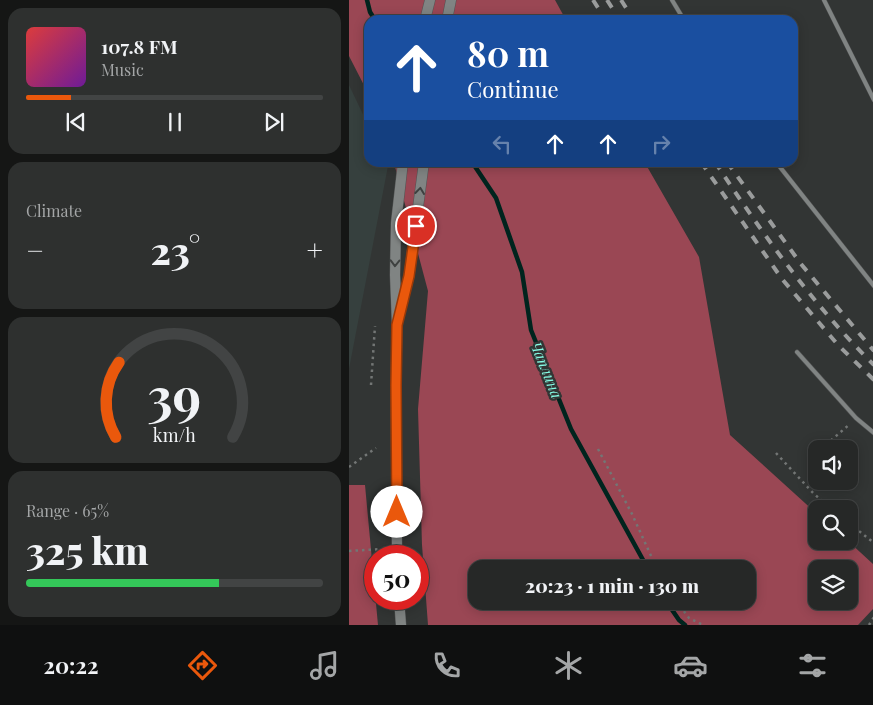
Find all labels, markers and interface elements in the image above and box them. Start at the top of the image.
text: 80 m [467,29,549,76]
text: 107.8 FM [101,33,178,59]
icon: ahead [384,35,449,100]
text: Music [101,59,144,80]
text: Continue [467,74,559,104]
icon: previous [62,108,90,136]
icon: pause [161,108,189,136]
icon: next [260,108,288,136]
icon: left [488,130,516,158]
icon: ahead [541,130,569,158]
icon: ahead [594,130,622,158]
icon: right [647,130,675,158]
one-way arrow [415,187,425,196]
text: Climate [26,200,82,221]
pin [395,205,437,247]
icon: arrive [402,212,430,240]
text: 23° [150,224,200,275]
text: − [26,231,44,268]
text: + [307,231,323,268]
one-way arrow [390,260,400,268]
water label: Чаплина [527,339,567,401]
text: 39 [147,360,202,429]
text: km/h [153,423,196,446]
map controls [808,440,858,610]
button: sound [808,440,858,490]
position arrow [370,485,422,537]
text: Range · 65% [26,500,109,521]
button: search [808,500,858,550]
text: 325 km [26,524,149,575]
speed limit sign: 50 [364,545,429,610]
button: layers [808,560,858,610]
text: 20:23 · 1 min · 130 m [525,572,699,598]
icon: directions [185,648,220,683]
icon: music [307,648,342,683]
icon: phone [429,648,464,683]
icon: climate [551,648,586,683]
icon: car [673,648,708,683]
icon: filters [795,648,830,683]
text: 20:22 [43,650,99,680]

